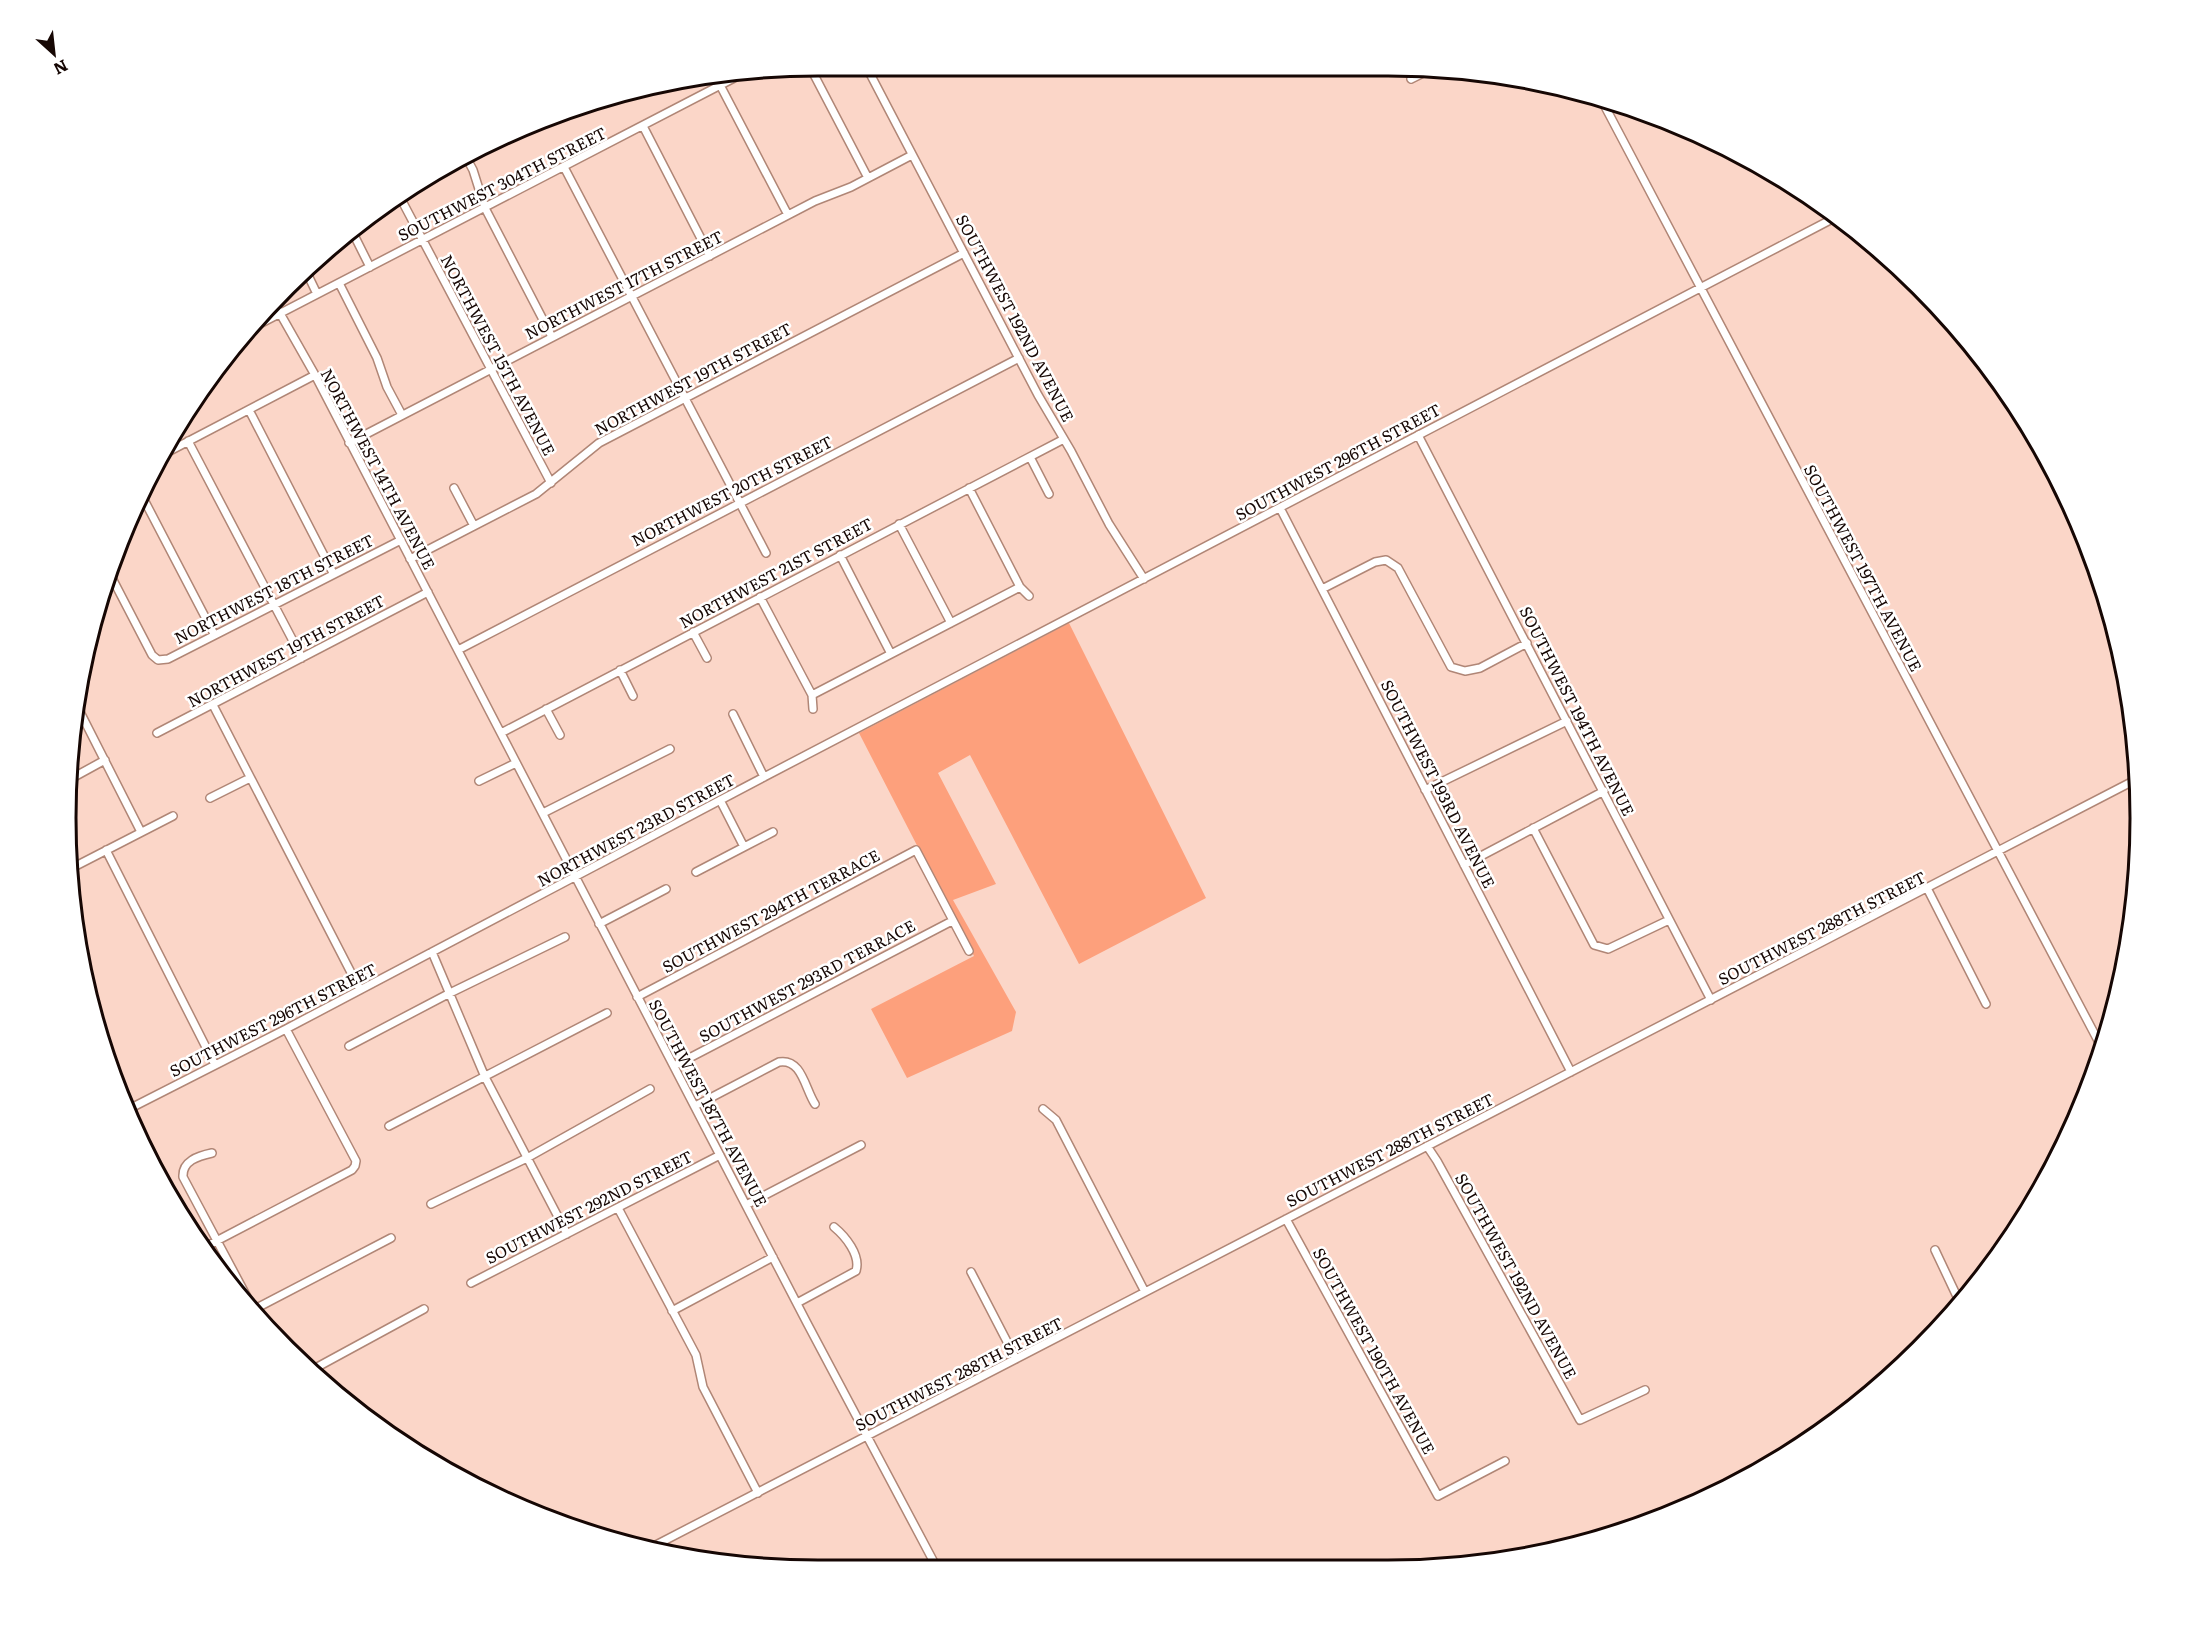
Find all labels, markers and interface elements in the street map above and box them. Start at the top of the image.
north arrow [24,24,84,84]
text: N [50,55,73,82]
street label: SOUTHWEST 304TH STREET [393,120,610,246]
street label: SOUTHWEST 192ND AVENUE [951,210,1081,426]
street label: NORTHWEST 17TH STREET [520,223,727,345]
street label: NORTHWEST 15TH AVENUE [436,250,562,459]
street label: NORTHWEST 19TH STREET [590,316,796,440]
street label: NORTHWEST 14TH AVENUE [316,364,442,573]
street label: SOUTHWEST 296TH STREET [1230,397,1445,526]
street label: NORTHWEST 20TH STREET [627,429,837,551]
street label: SOUTHWEST 197TH AVENUE [1799,460,1929,675]
street label: NORTHWEST 21ST STREET [674,511,877,633]
street label: NORTHWEST 18TH STREET [170,527,378,649]
street label: NORTHWEST 19TH STREET [183,588,389,712]
street label: SOUTHWEST 194TH AVENUE [1514,602,1641,820]
street label: SOUTHWEST 193RD AVENUE [1376,675,1502,892]
street label: NORTHWEST 23RD STREET [532,767,739,892]
street label: SOUTHWEST 294TH TERRACE [657,842,884,978]
street label: SOUTHWEST 288TH STREET [1713,864,1930,990]
street label: SOUTHWEST 293RD TERRACE [694,913,919,1048]
street label: SOUTHWEST 296TH STREET [165,956,380,1082]
street label: SOUTHWEST 187TH AVENUE [644,994,774,1211]
street label: SOUTHWEST 288TH STREET [1281,1086,1498,1212]
street label: SOUTHWEST 292ND STREET [481,1143,696,1269]
street label: SOUTHWEST 192ND AVENUE [1450,1168,1584,1383]
street label: SOUTHWEST 190TH AVENUE [1308,1243,1442,1458]
street label: SOUTHWEST 288TH STREET [850,1310,1067,1436]

